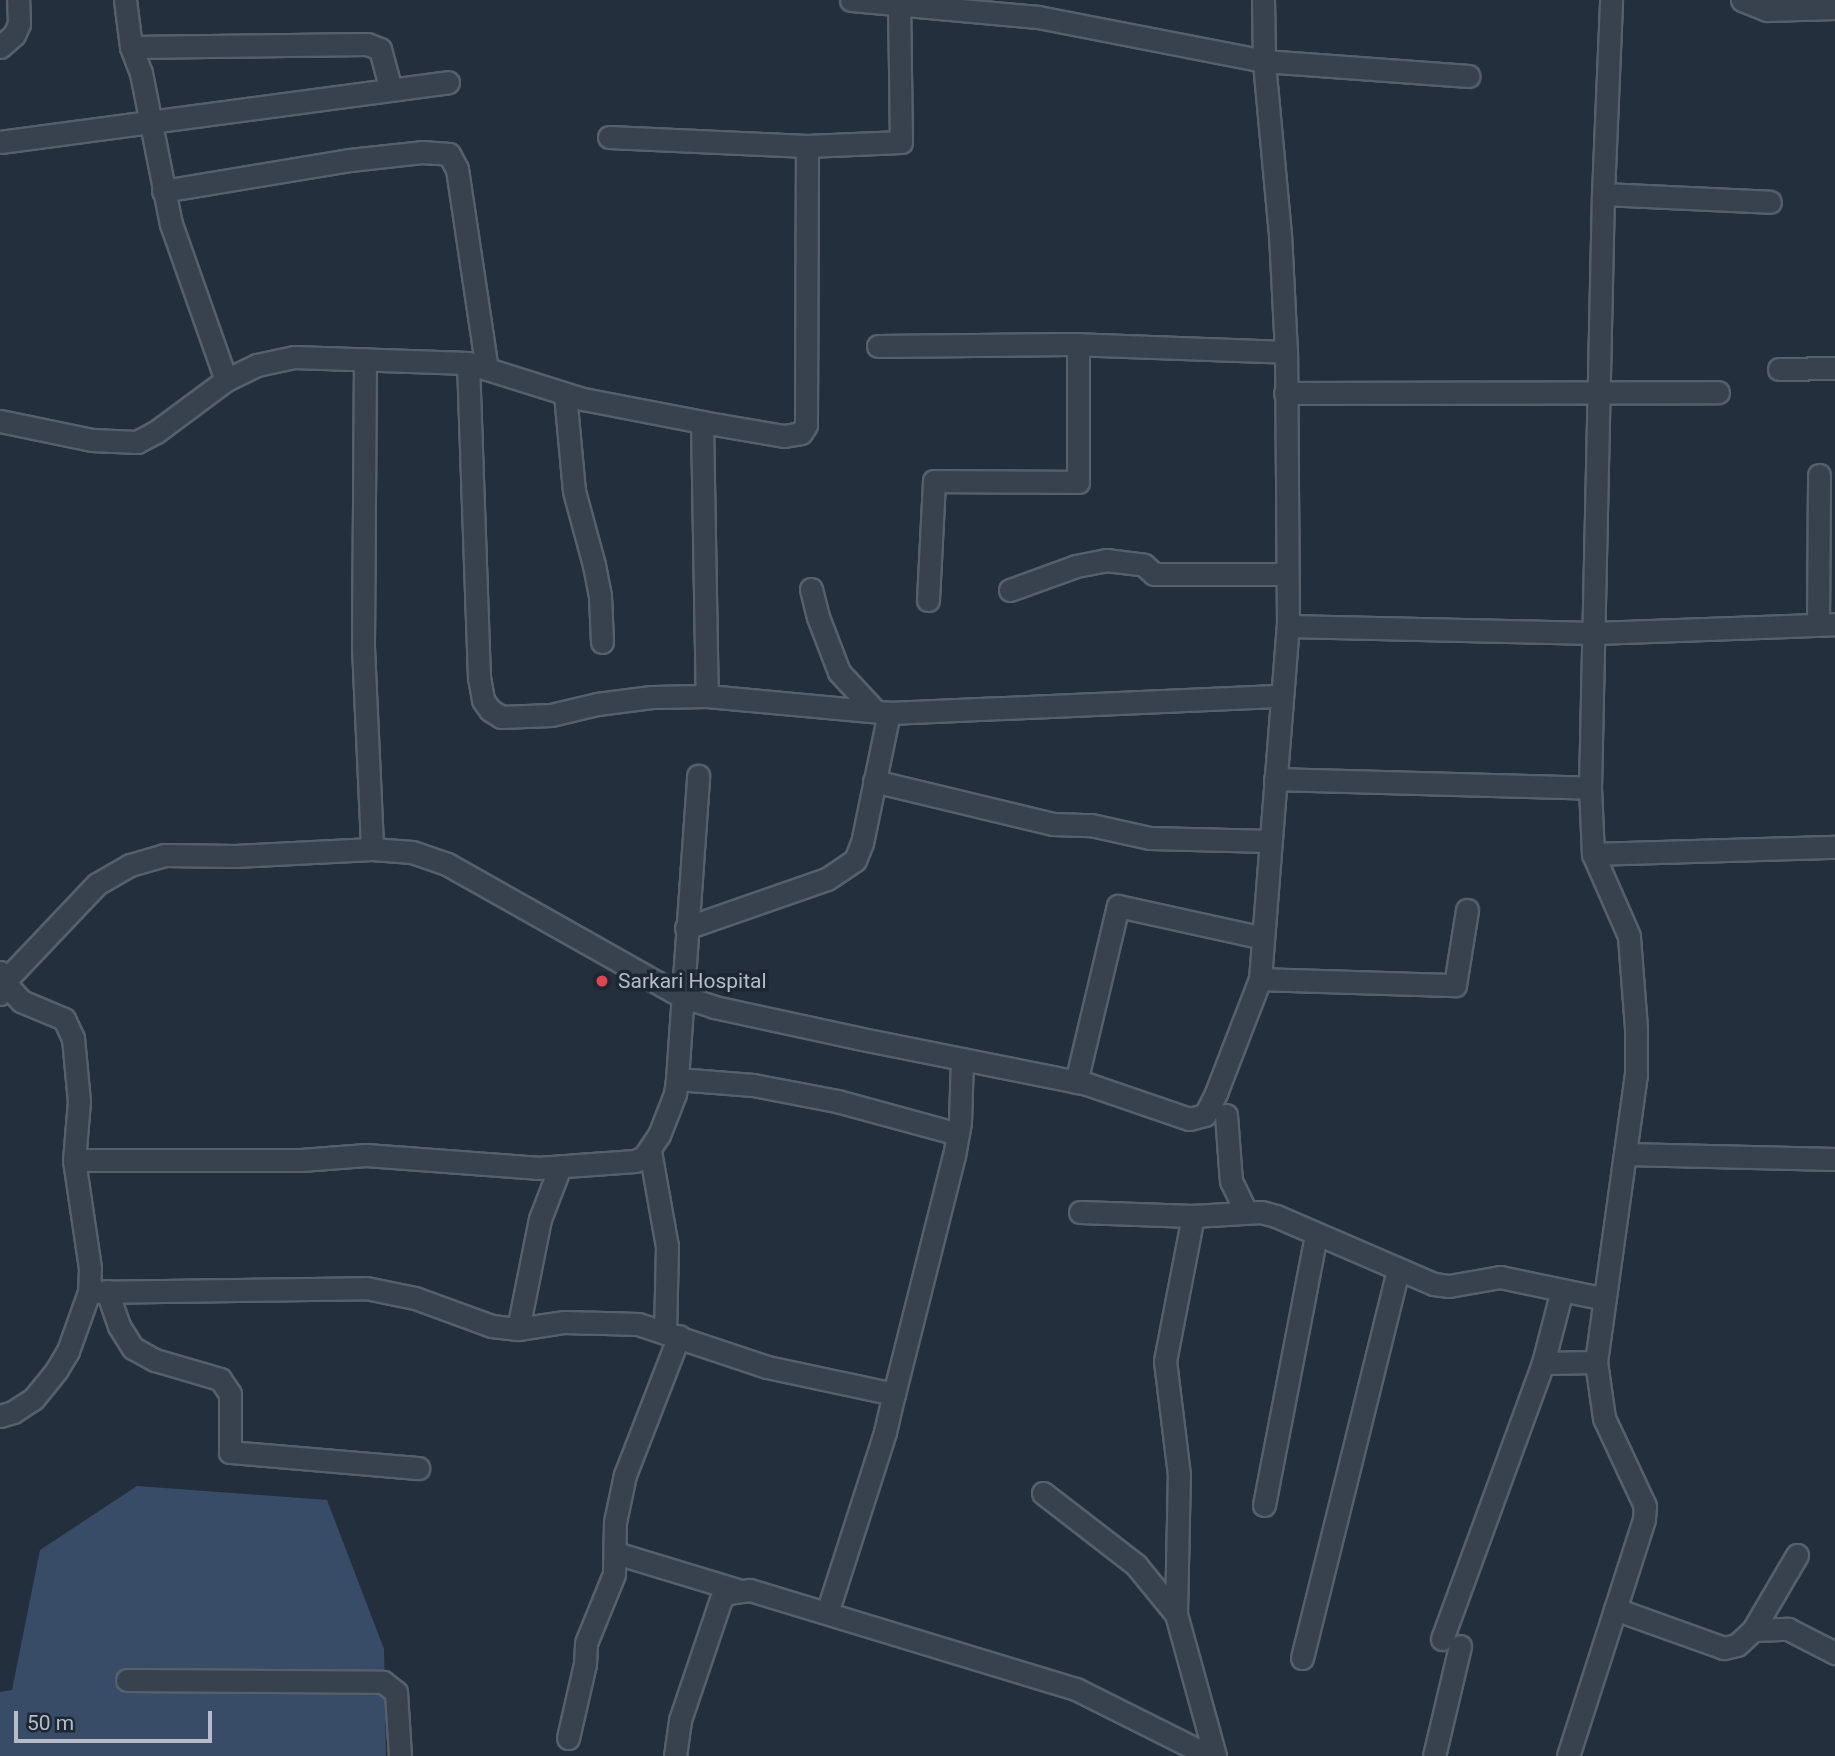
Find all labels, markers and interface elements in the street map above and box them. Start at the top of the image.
place label: Sarkari Hospital [618,968,767,994]
marker: Sarkari Hospital [592,971,612,991]
scale bar [18,1696,215,1740]
text: 50 m [27,1711,74,1735]

